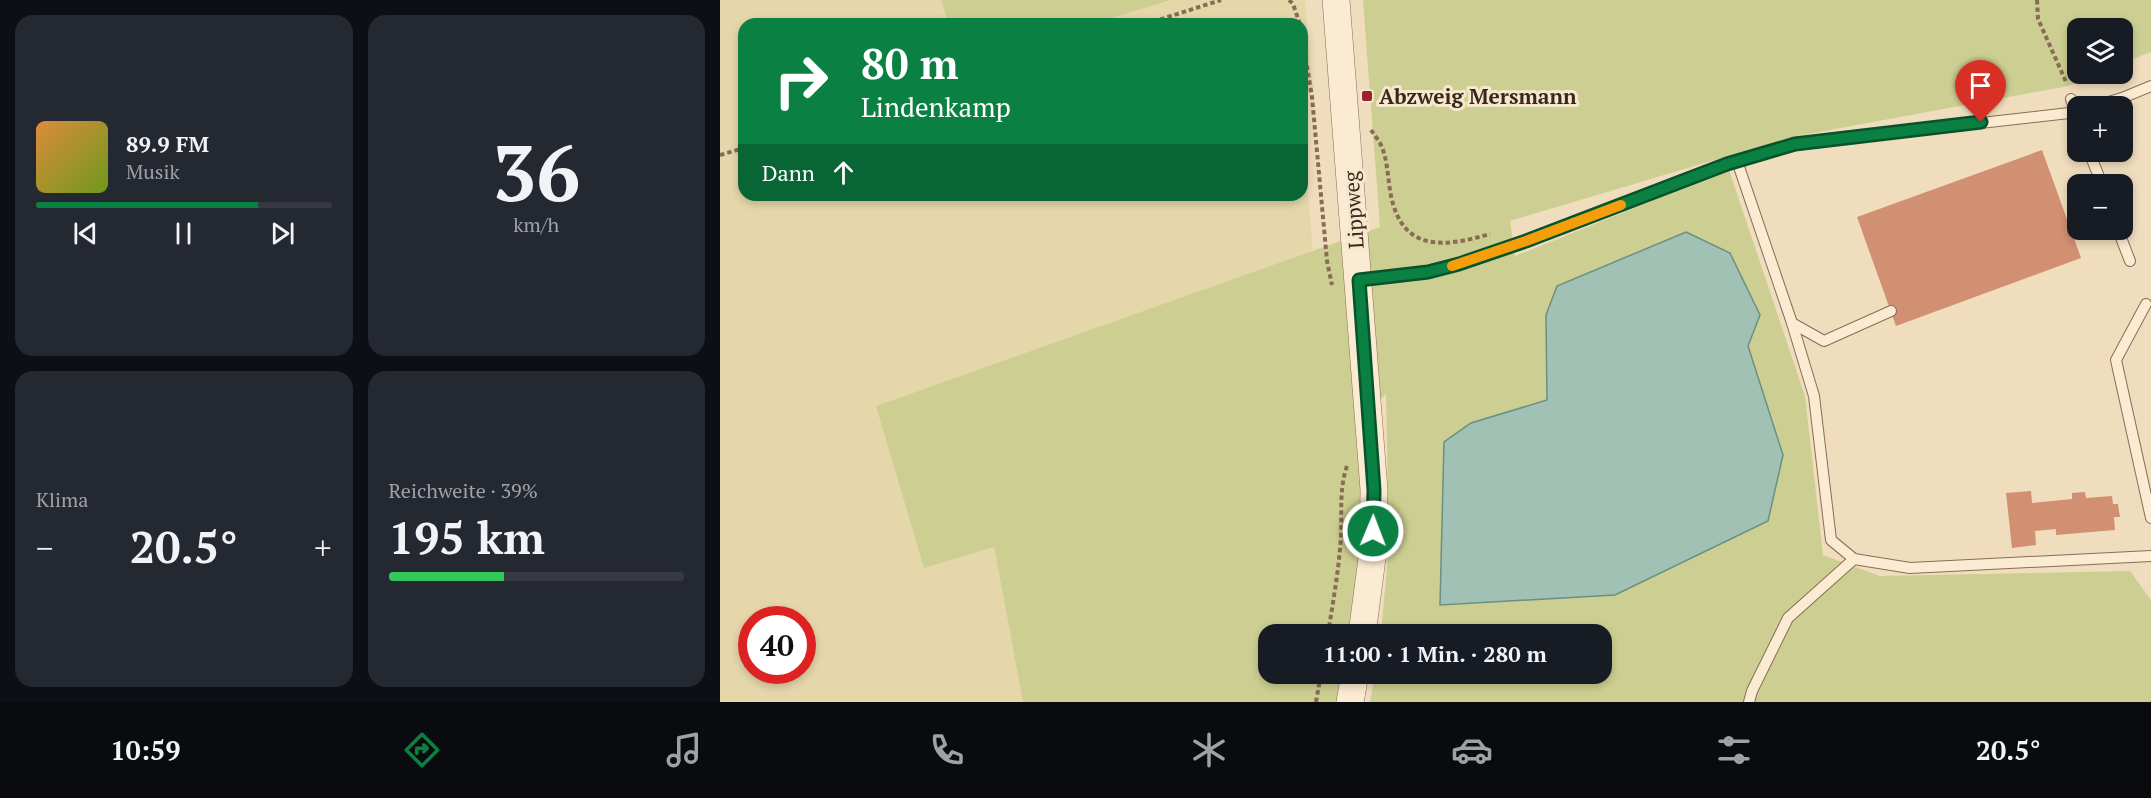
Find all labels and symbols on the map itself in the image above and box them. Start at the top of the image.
pin [1955,60,2006,122]
place label: Abzweig Mersmann [1379,82,1577,110]
marker: Abzweig Mersmann [1360,89,1374,103]
street label: Lippweg [1336,169,1370,250]
position arrow [1341,499,1405,563]
speed limit sign: 40 [738,606,816,684]

